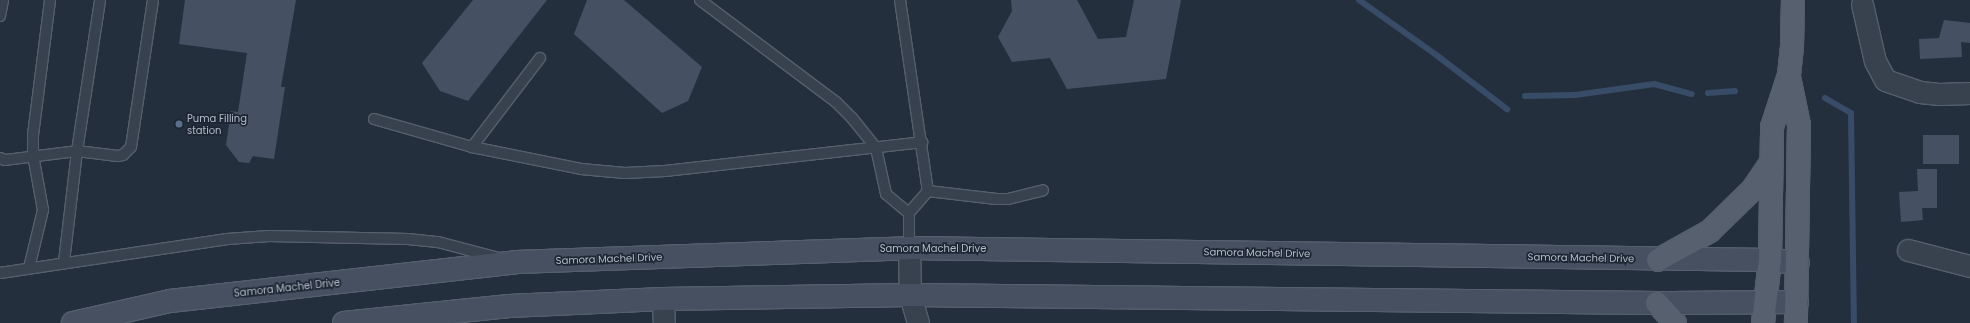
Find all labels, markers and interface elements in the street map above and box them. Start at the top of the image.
place label: Puma Filling station [187,112,247,136]
marker: Puma Filling station [174,119,184,129]
street label: Samora Machel Drive [880,243,986,255]
street label: Samora Machel Drive [1204,246,1310,260]
street label: Samora Machel Drive [555,251,663,267]
street label: Samora Machel Drive [1528,251,1634,265]
street label: Samora Machel Drive [233,276,341,300]

